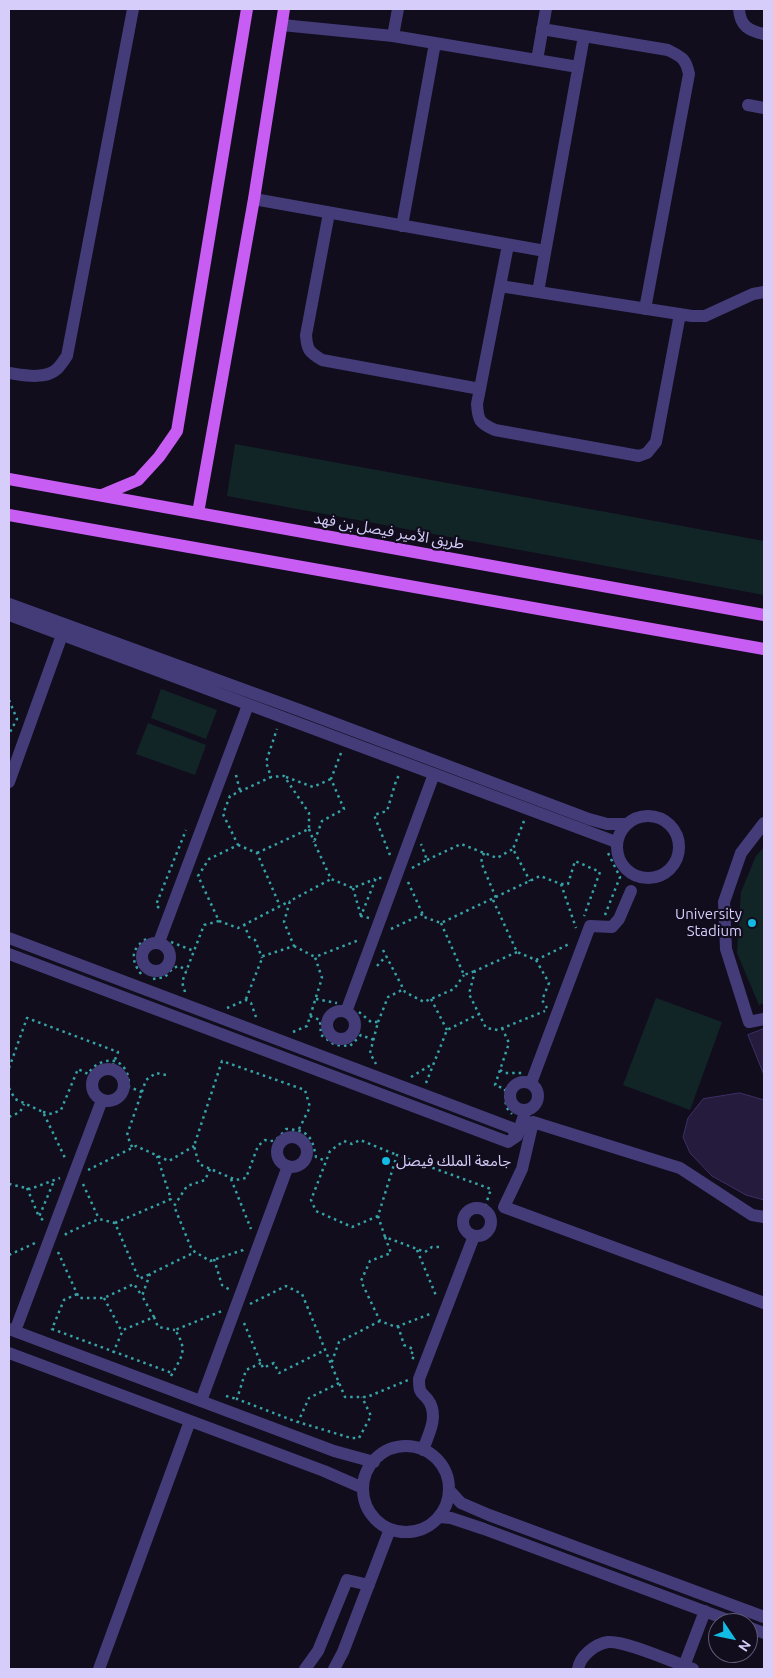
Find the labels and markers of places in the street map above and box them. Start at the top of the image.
place label: University Stadium [675,905,742,940]
marker: University Stadium [746,917,758,929]
place label: جامعة الملك فيصل [396,1152,511,1170]
marker: جامعة الملك فيصل [380,1155,392,1167]

